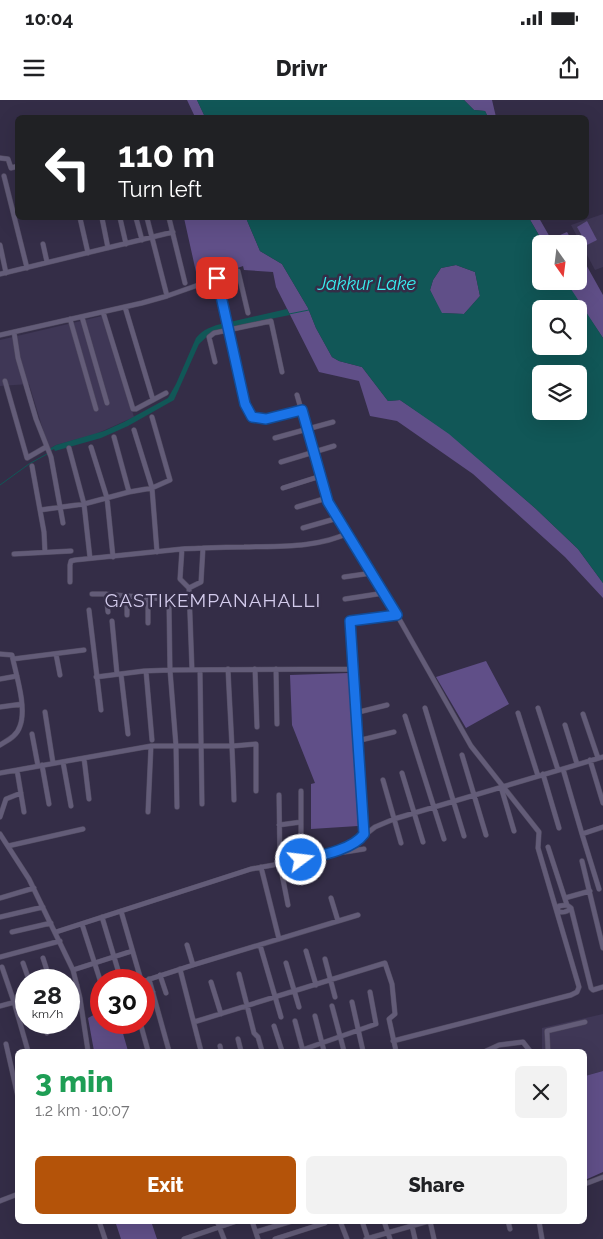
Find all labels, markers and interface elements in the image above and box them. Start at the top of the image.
text: 10:04 [25,7,73,29]
icon: menu [20,54,48,82]
icon: share [555,54,583,82]
text: Drivr [276,55,327,81]
text: 110 m [118,134,215,175]
icon: left [35,135,100,200]
text: Turn left [118,176,202,202]
north arrow [532,235,588,290]
map controls [532,235,587,420]
pin [196,257,238,299]
icon: arrive [203,264,231,292]
water label: Jakkur Lake [317,273,417,294]
button: search [532,300,587,355]
button: layers [532,365,587,420]
district label: GASTIKEMPANAHALLI [105,589,321,611]
position arrow [274,833,326,885]
speed limit sign: 30 [90,969,155,1034]
text: 28 [33,980,62,1010]
text: km/h [32,1007,63,1021]
text: 3 min [35,1064,114,1099]
button: close [515,1066,567,1118]
text: 1.2 km · 10:07 [35,1101,130,1120]
button: Exit [35,1156,296,1214]
button: Share [306,1156,567,1214]

